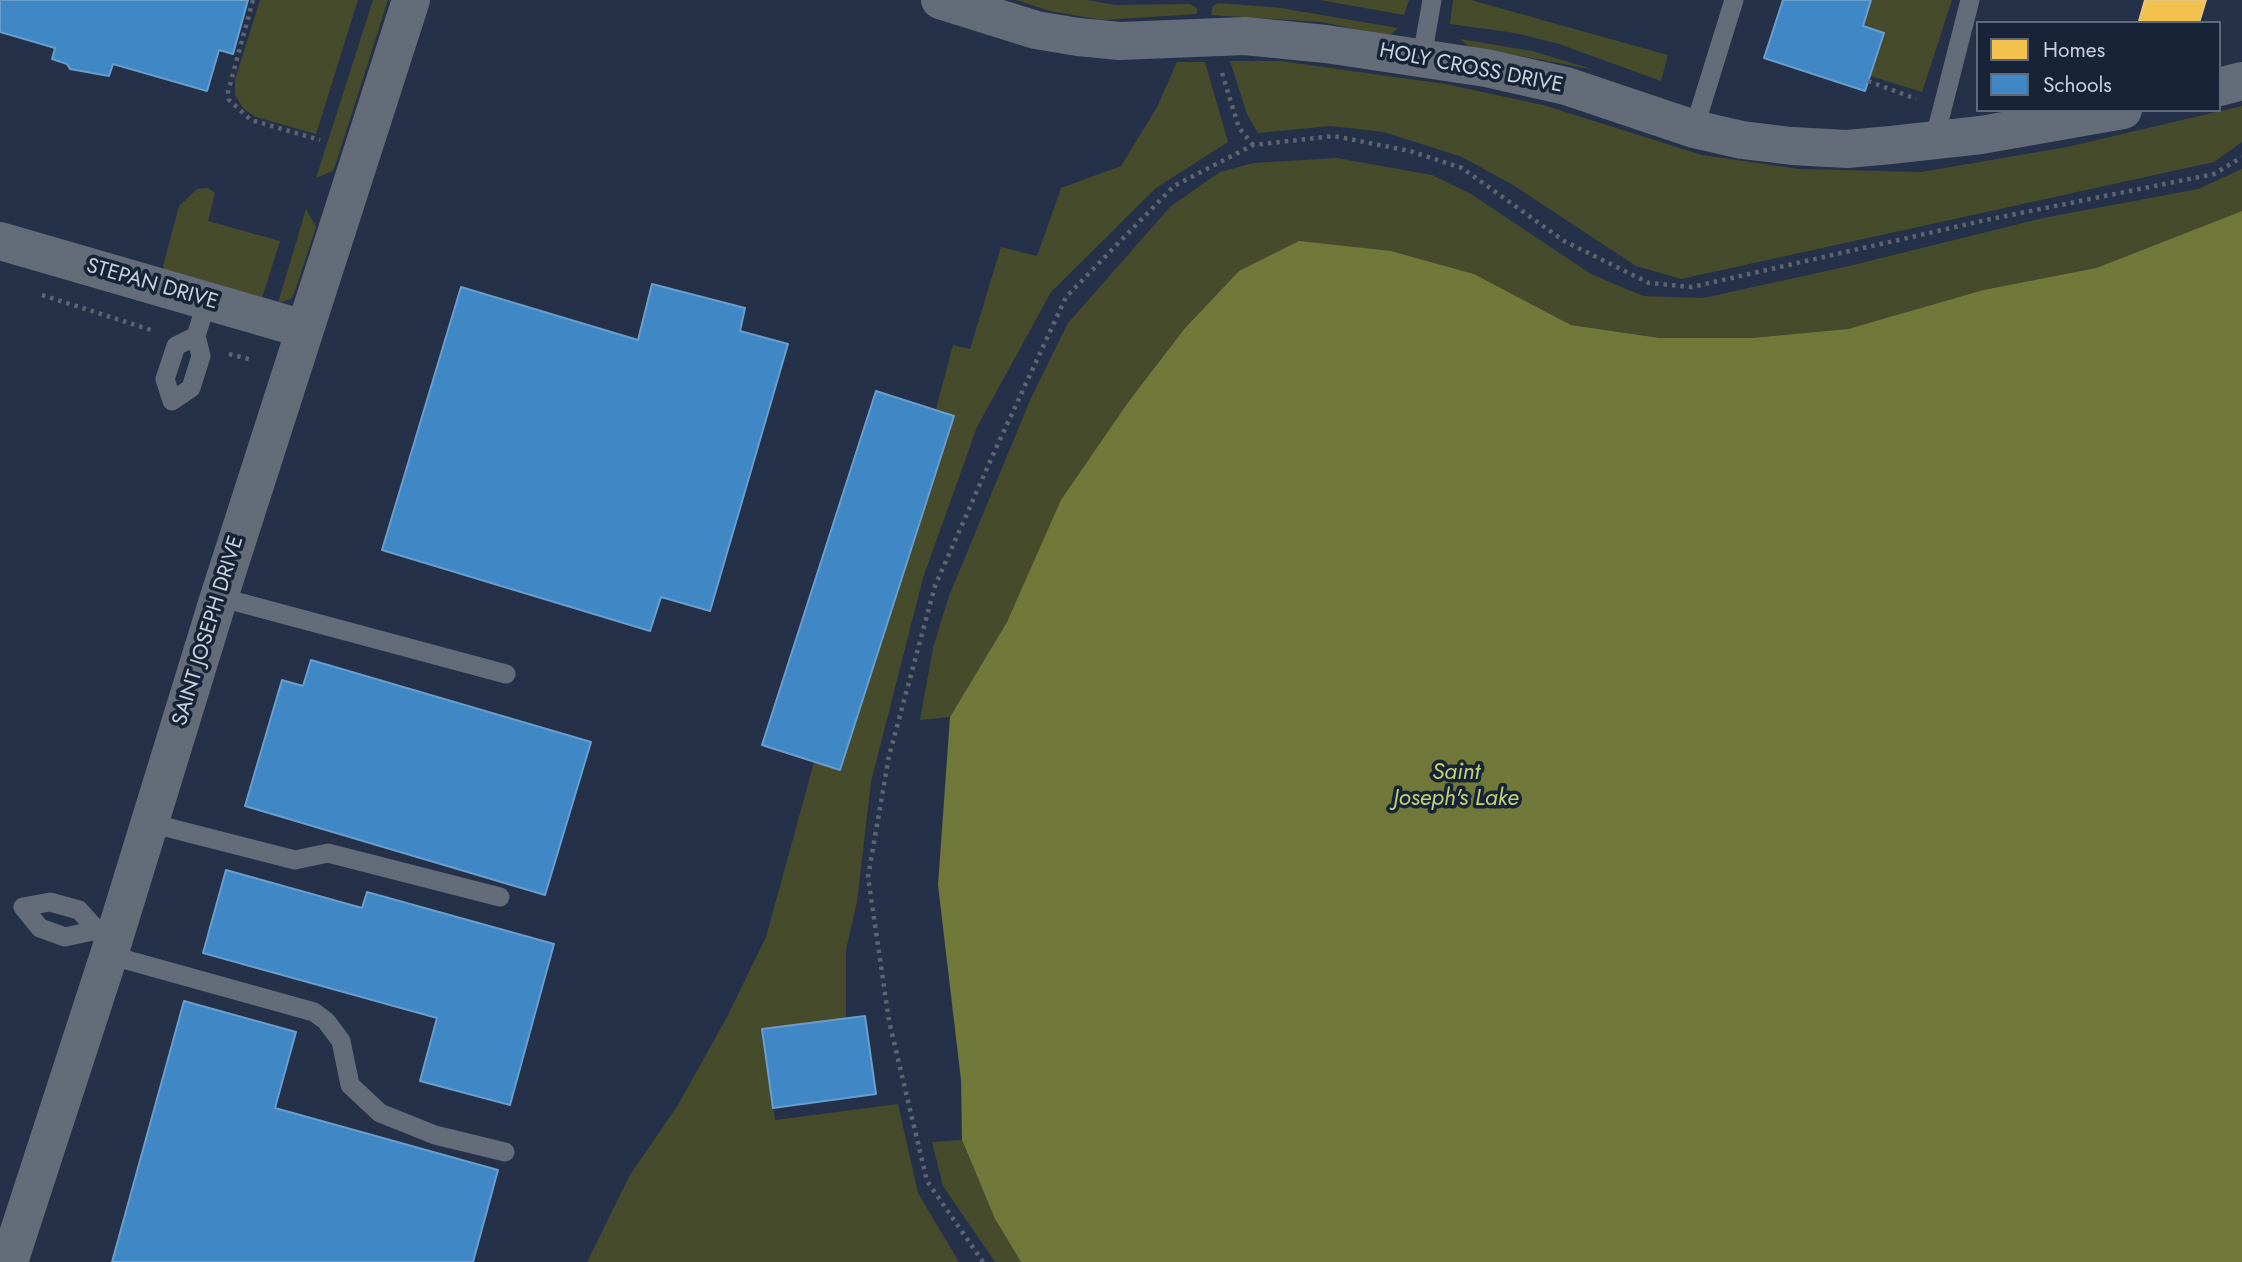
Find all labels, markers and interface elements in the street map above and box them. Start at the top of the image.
legend [1976,21,2221,112]
text: Homes [2043,35,2105,65]
street label: HOLY CROSS DRIVE [1377,39,1565,99]
text: Schools [2043,70,2112,100]
street label: STEPAN DRIVE [83,254,221,316]
street label: SAINT JOSEPH DRIVE [168,533,250,729]
water label: Saint Joseph's Lake [1393,759,1519,813]

